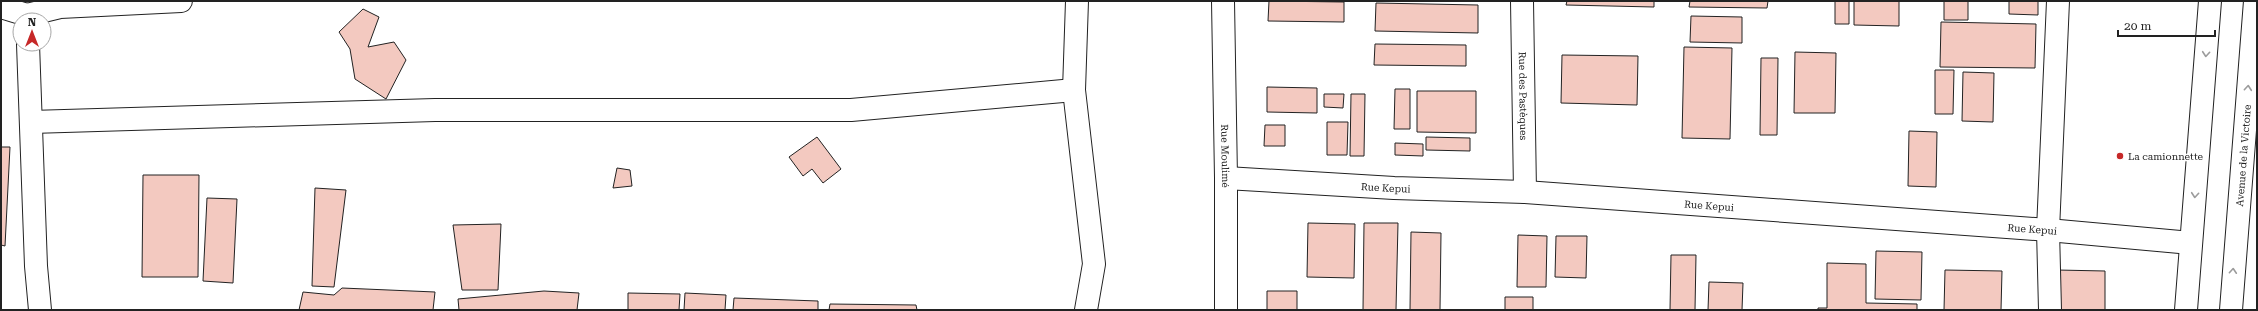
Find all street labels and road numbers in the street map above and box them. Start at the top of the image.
street label: Rue des Pastèques [1517,52,1529,141]
street label: Avenue de la Victoire [2234,104,2253,207]
street label: Rue Moulimé [1219,124,1231,188]
street label: Rue Kepui [1361,181,1411,195]
street label: Rue Kepui [1684,199,1734,213]
street label: Rue Kepui [2007,222,2057,237]

